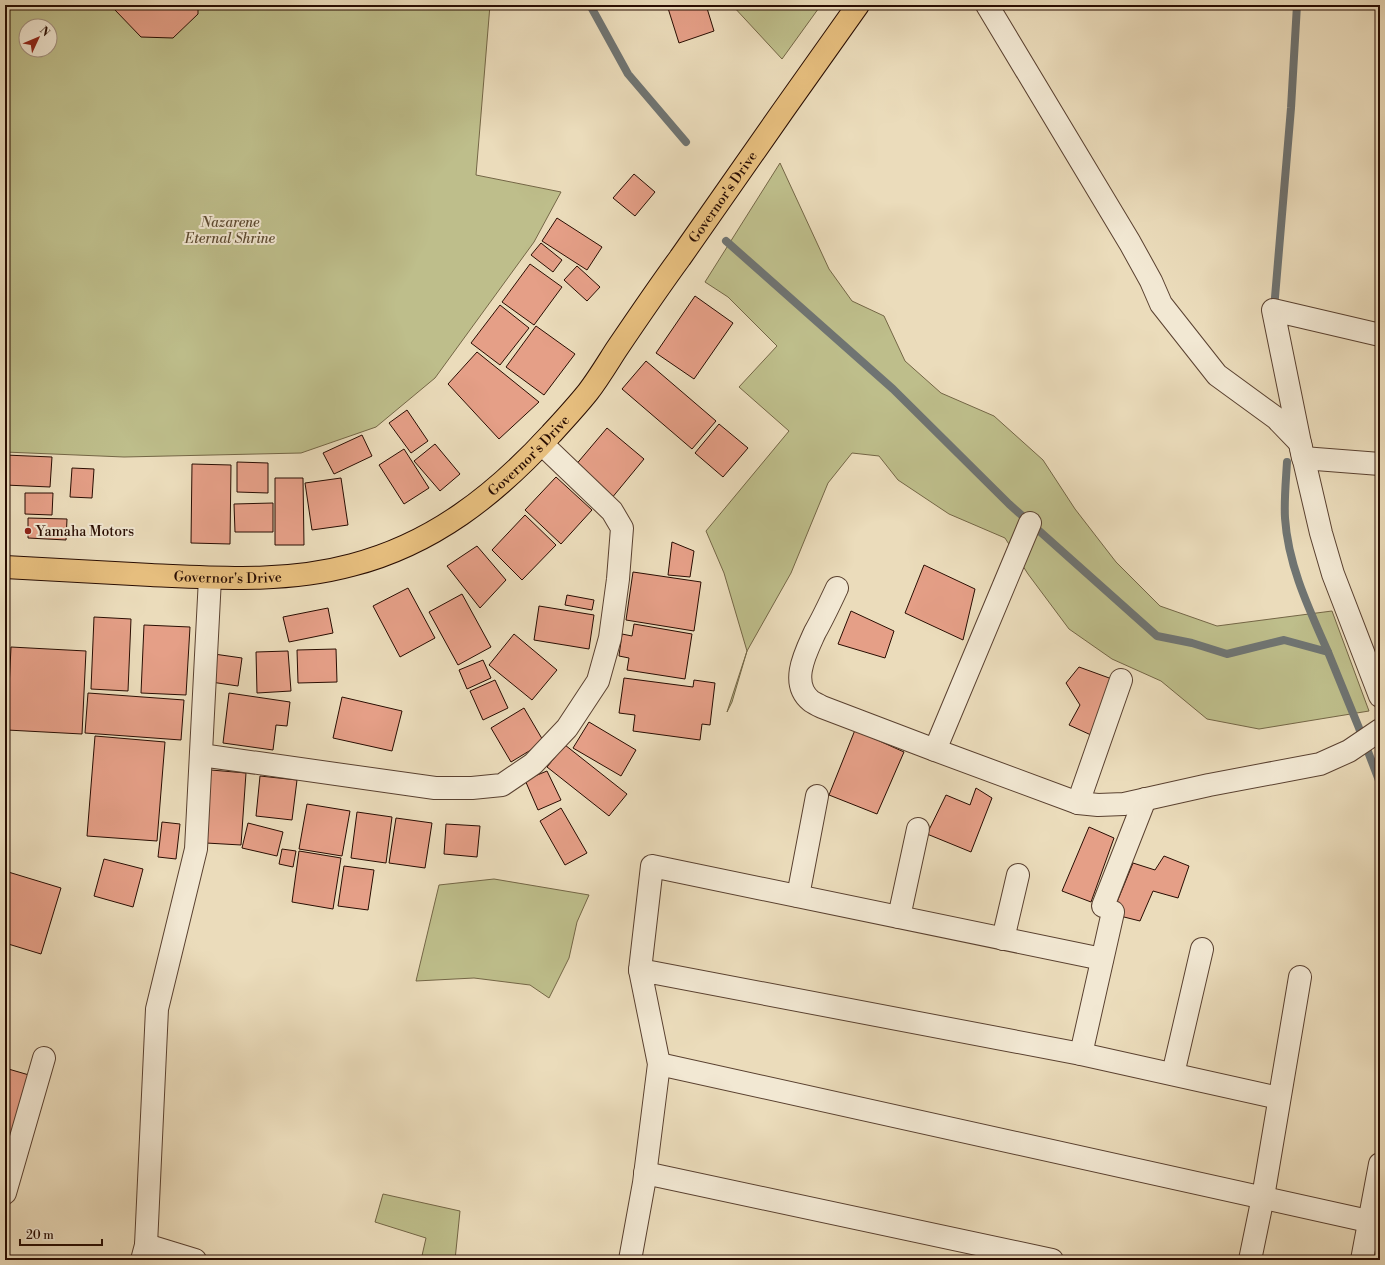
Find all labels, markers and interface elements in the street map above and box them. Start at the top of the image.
north arrow [18,18,58,58]
text: N [36,24,53,40]
street label: Governor's Drive [685,148,762,247]
park label: Nazarene Eternal Shrine [184,214,276,248]
street label: Governor's Drive [484,412,574,501]
place label: Yamaha Motors [35,523,134,541]
marker: Yamaha Motors [23,526,33,536]
street label: Governor's Drive [173,568,282,588]
scale bar [20,1221,102,1247]
text: 20 m [26,1228,54,1243]

